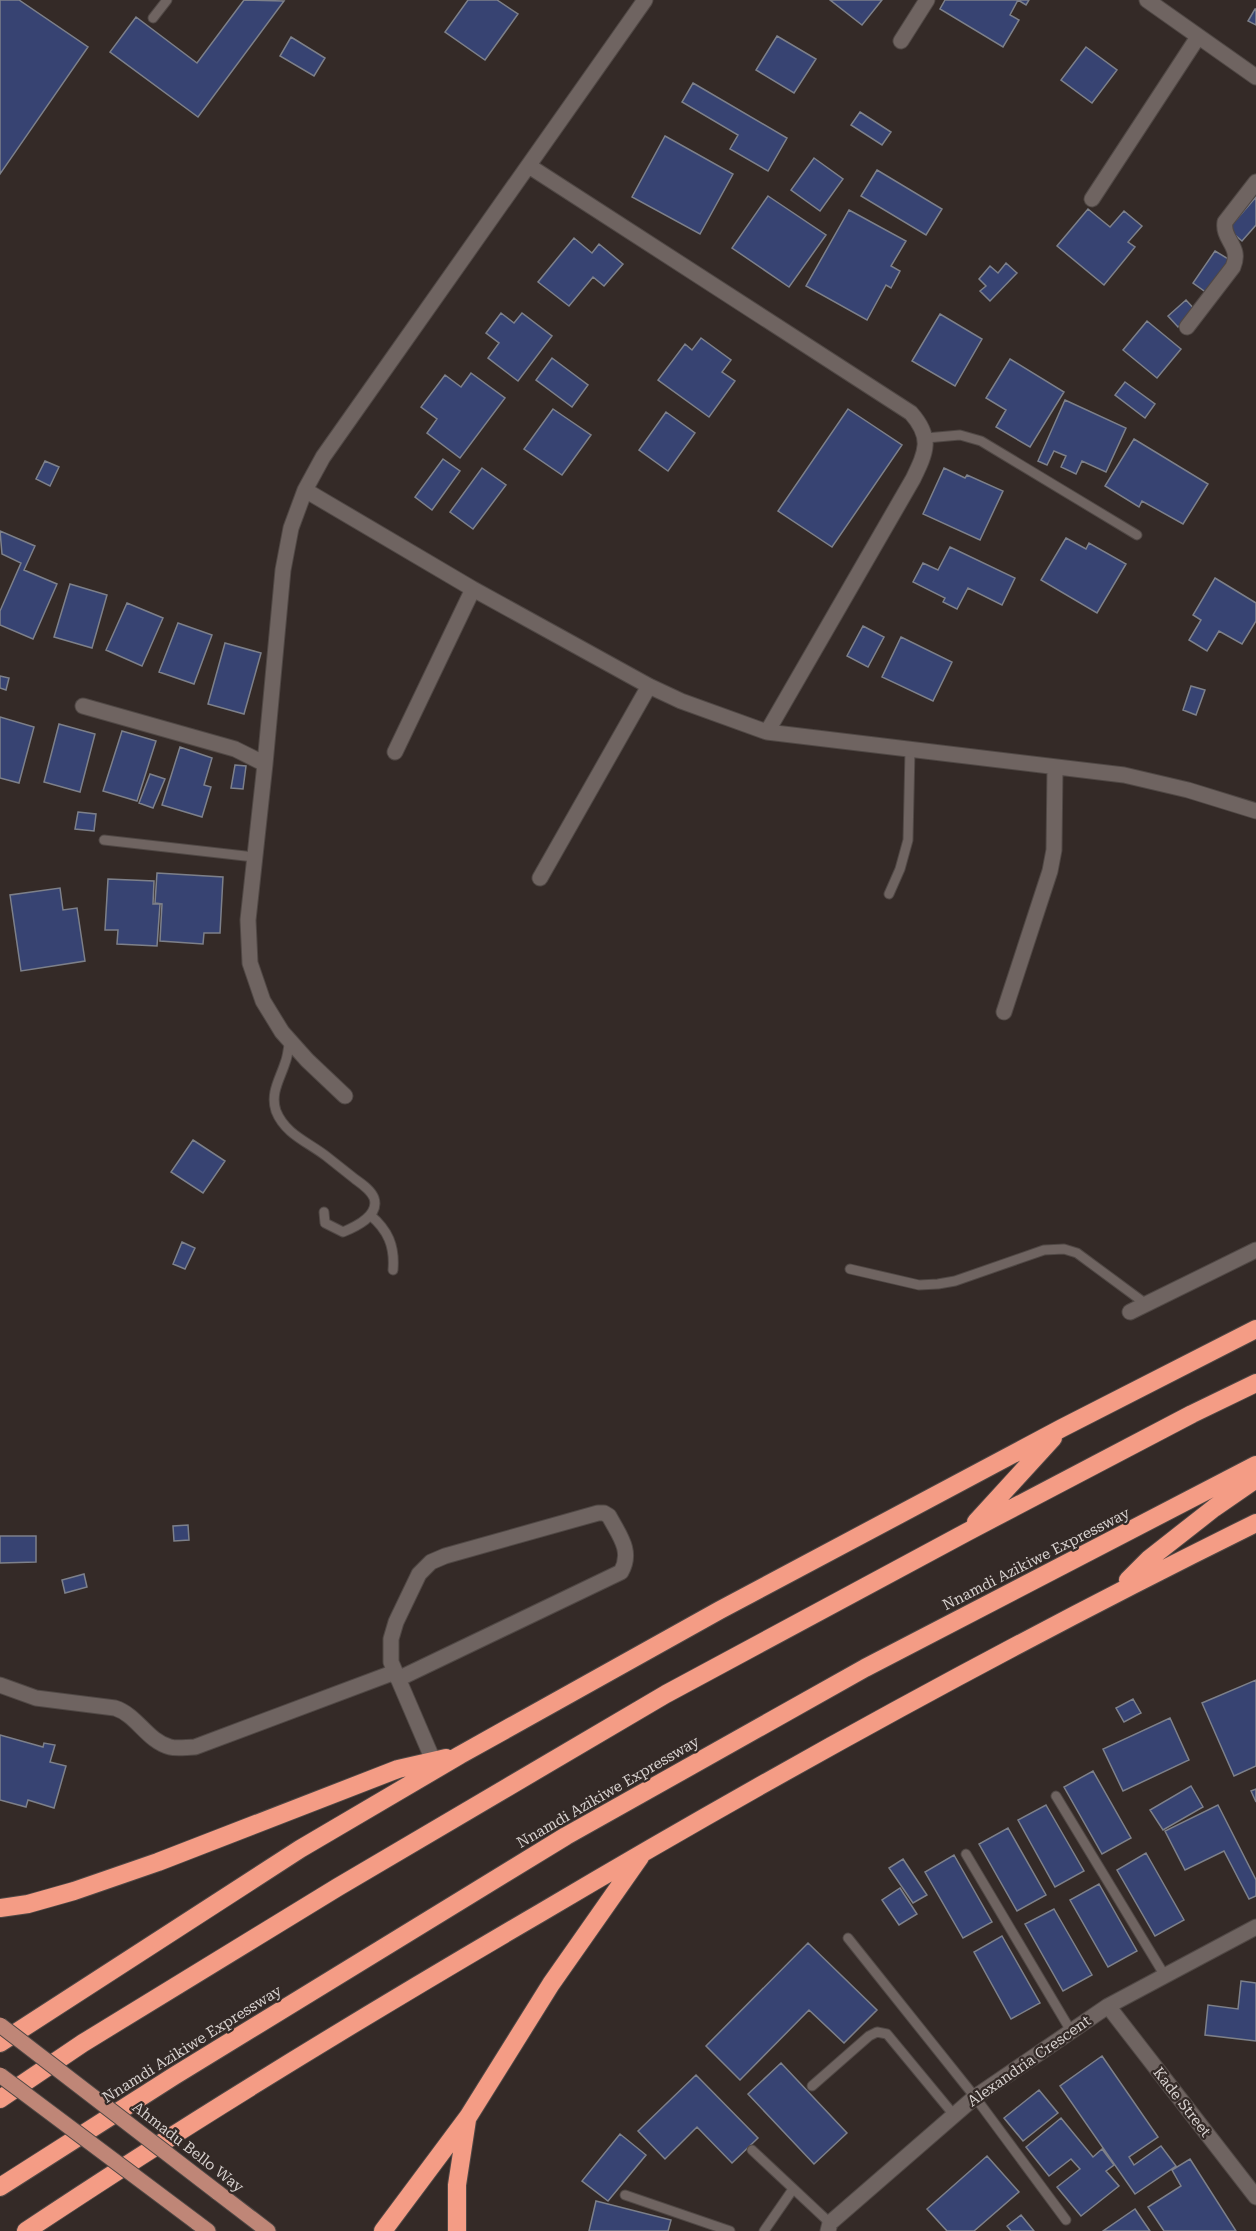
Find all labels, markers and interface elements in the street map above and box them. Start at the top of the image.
street label: Nnamdi Azikiwe Expressway [939,1504,1133,1614]
street label: Nnamdi Azikiwe Expressway [514,1732,703,1852]
street label: Nnamdi Azikiwe Expressway [99,1981,285,2107]
street label: Alexandria Crescent [964,2011,1094,2110]
street label: Kade Street [1149,2064,1215,2141]
street label: Ahmadu Bello Way [129,2098,247,2196]

